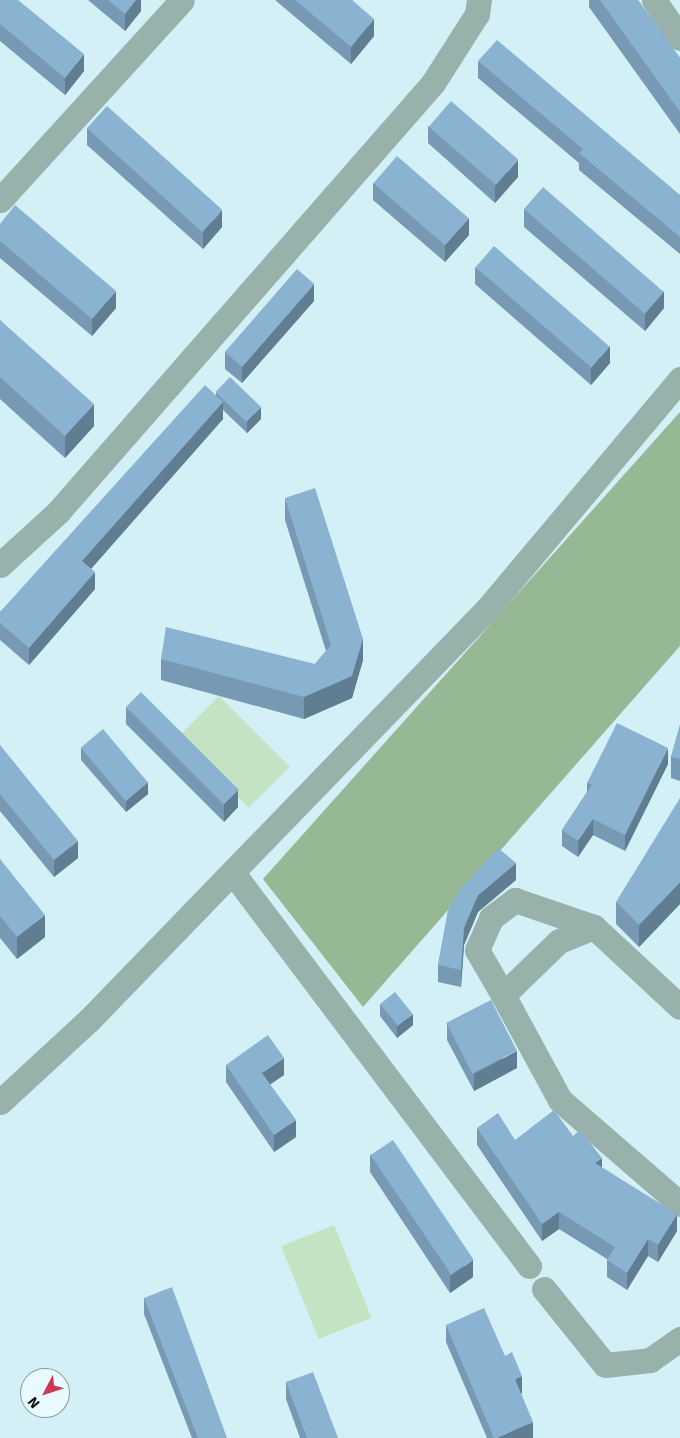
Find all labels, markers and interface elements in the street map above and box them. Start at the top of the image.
north arrow [20,1368,70,1418]
text: N [24,1393,44,1412]

